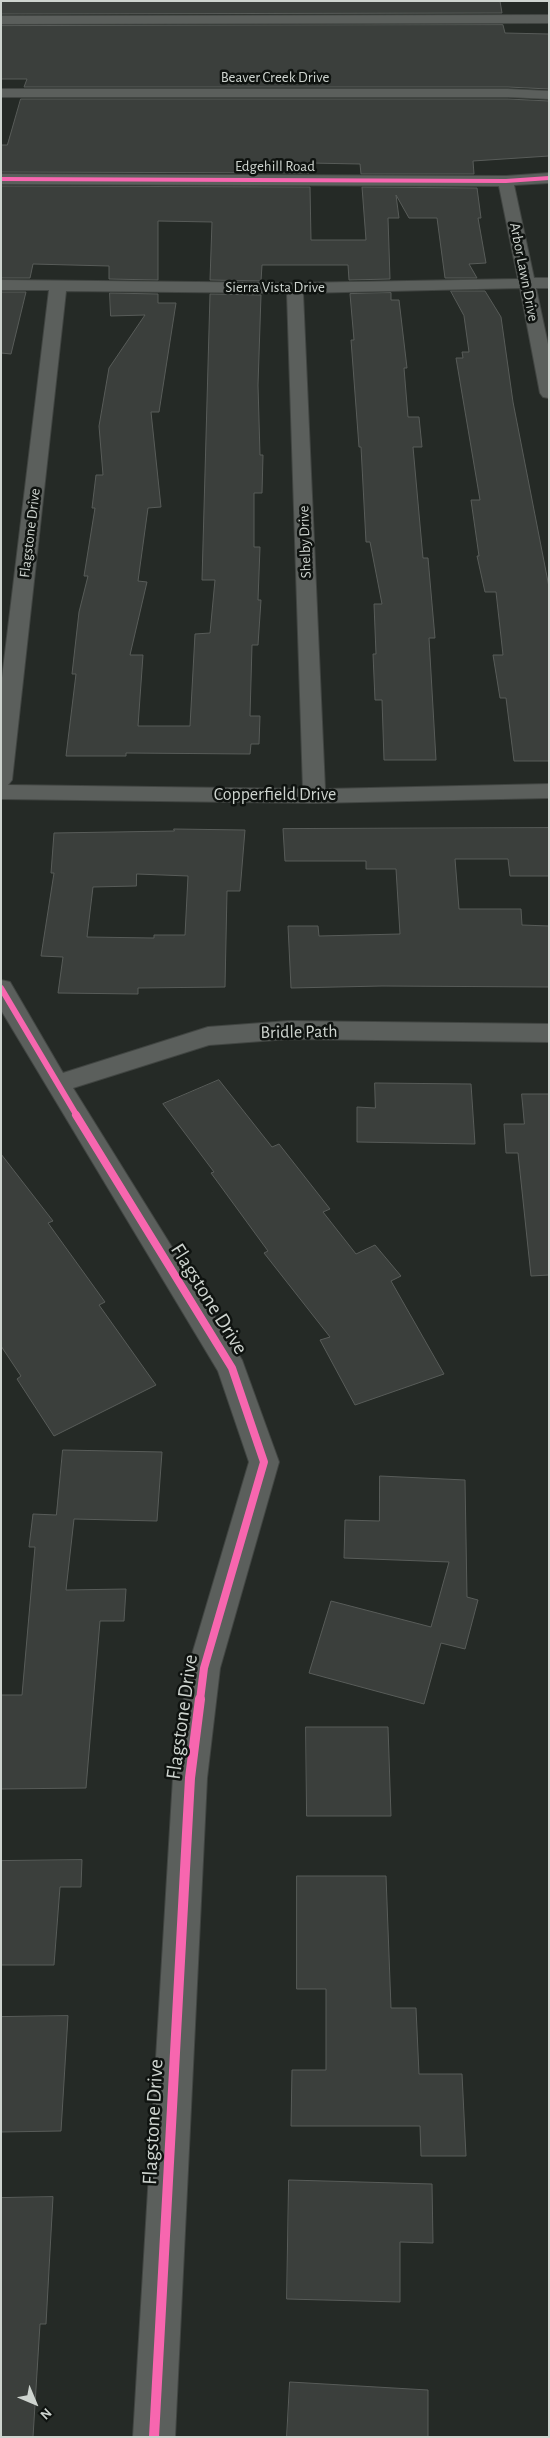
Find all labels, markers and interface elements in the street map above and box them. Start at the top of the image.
street label: Beaver Creek Drive [221,68,329,86]
street label: Edgehill Road [235,157,315,175]
street label: Arbor Lawn Drive [506,221,542,323]
street label: Sierra Vista Drive [225,278,325,296]
street label: Flagstone Drive [16,487,44,579]
street label: Shelby Drive [295,505,315,579]
street label: Copperfield Drive [214,784,336,806]
street label: Bridle Path [260,1021,338,1043]
street label: Flagstone Drive [165,1239,253,1359]
street label: Flagstone Drive [161,1653,203,1781]
street label: Flagstone Drive [137,2058,169,2186]
north arrow [10,2378,60,2428]
text: N [37,2405,54,2422]

